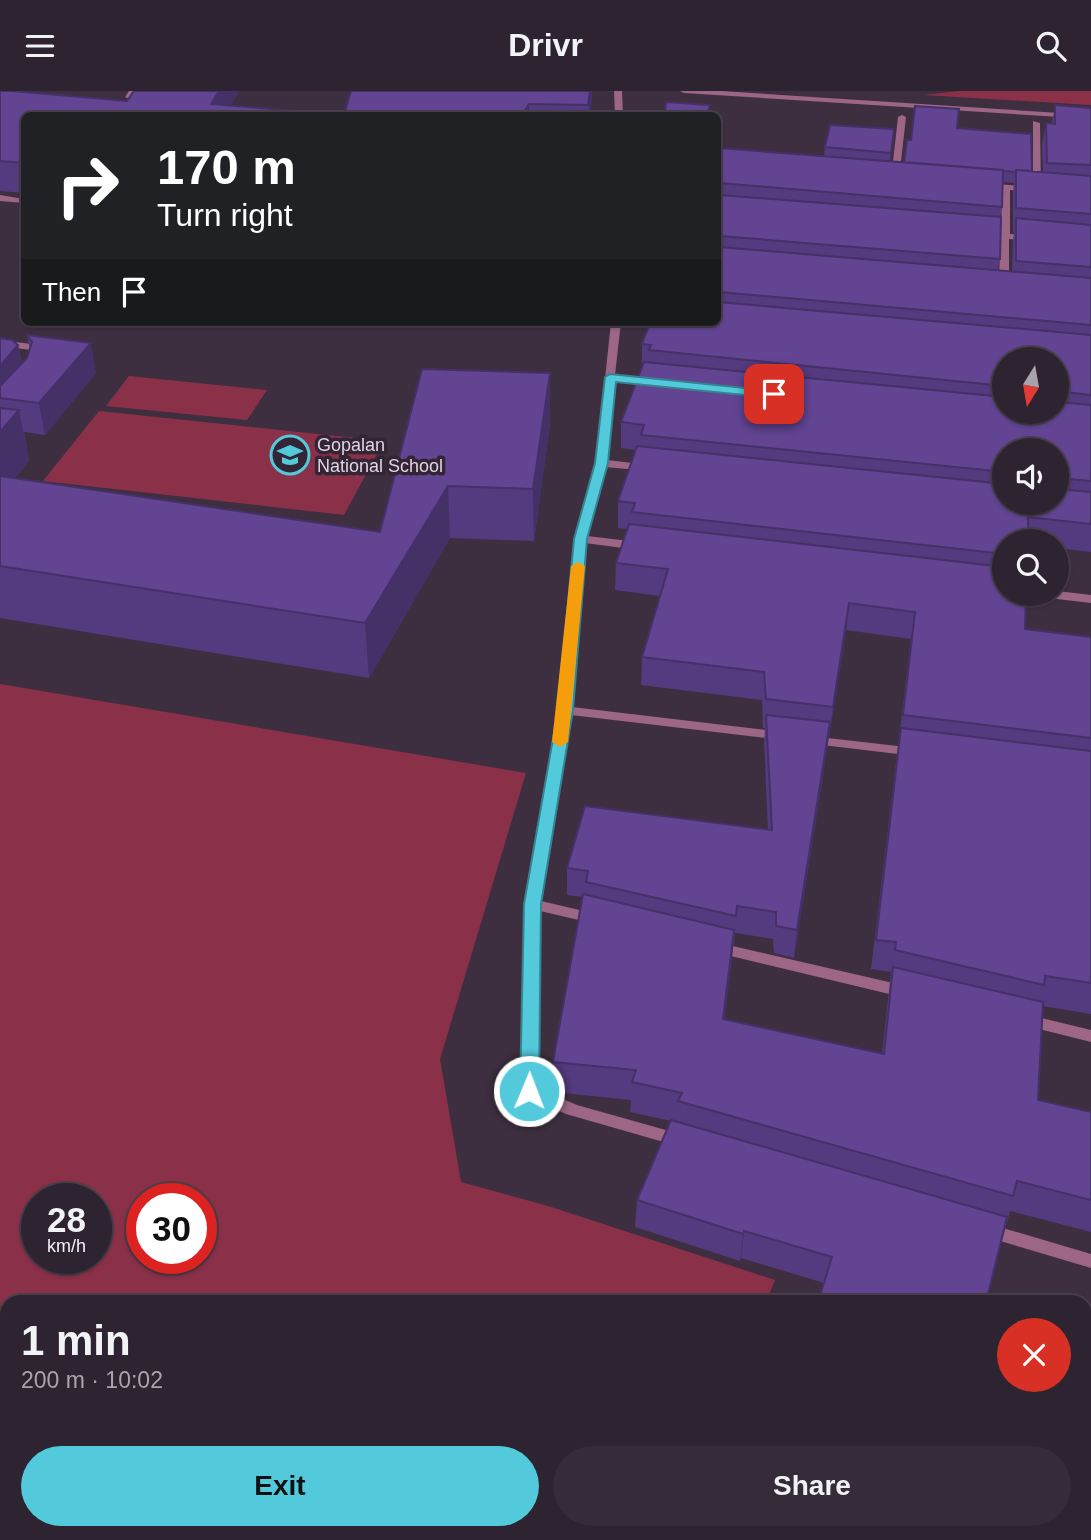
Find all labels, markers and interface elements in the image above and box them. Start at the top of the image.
icon: menu [21,27,59,65]
text: Drivr [508,27,583,63]
icon: search [1032,27,1070,65]
icon: right [42,140,133,231]
text: 170 m [157,140,296,194]
text: Turn right [157,197,293,233]
icon: arrive [115,273,153,311]
text: Then [42,277,101,307]
north arrow [992,347,1069,423]
map controls [992,347,1069,606]
pin [744,364,804,424]
icon: arrive [755,375,793,413]
school or university icon: Gopalan National School [269,434,311,476]
place label: Gopalan National School [317,435,443,476]
button: sound [992,438,1069,515]
button: search [992,529,1069,606]
position arrow [492,1054,566,1128]
speed limit sign: 30 [126,1183,217,1274]
text: 28 [47,1200,86,1239]
text: km/h [47,1236,86,1256]
text: 1 min [21,1317,131,1364]
button: close [997,1318,1071,1392]
text: 200 m · 10:02 [21,1367,163,1393]
button: Exit [21,1446,539,1526]
button: Share [553,1446,1071,1526]

